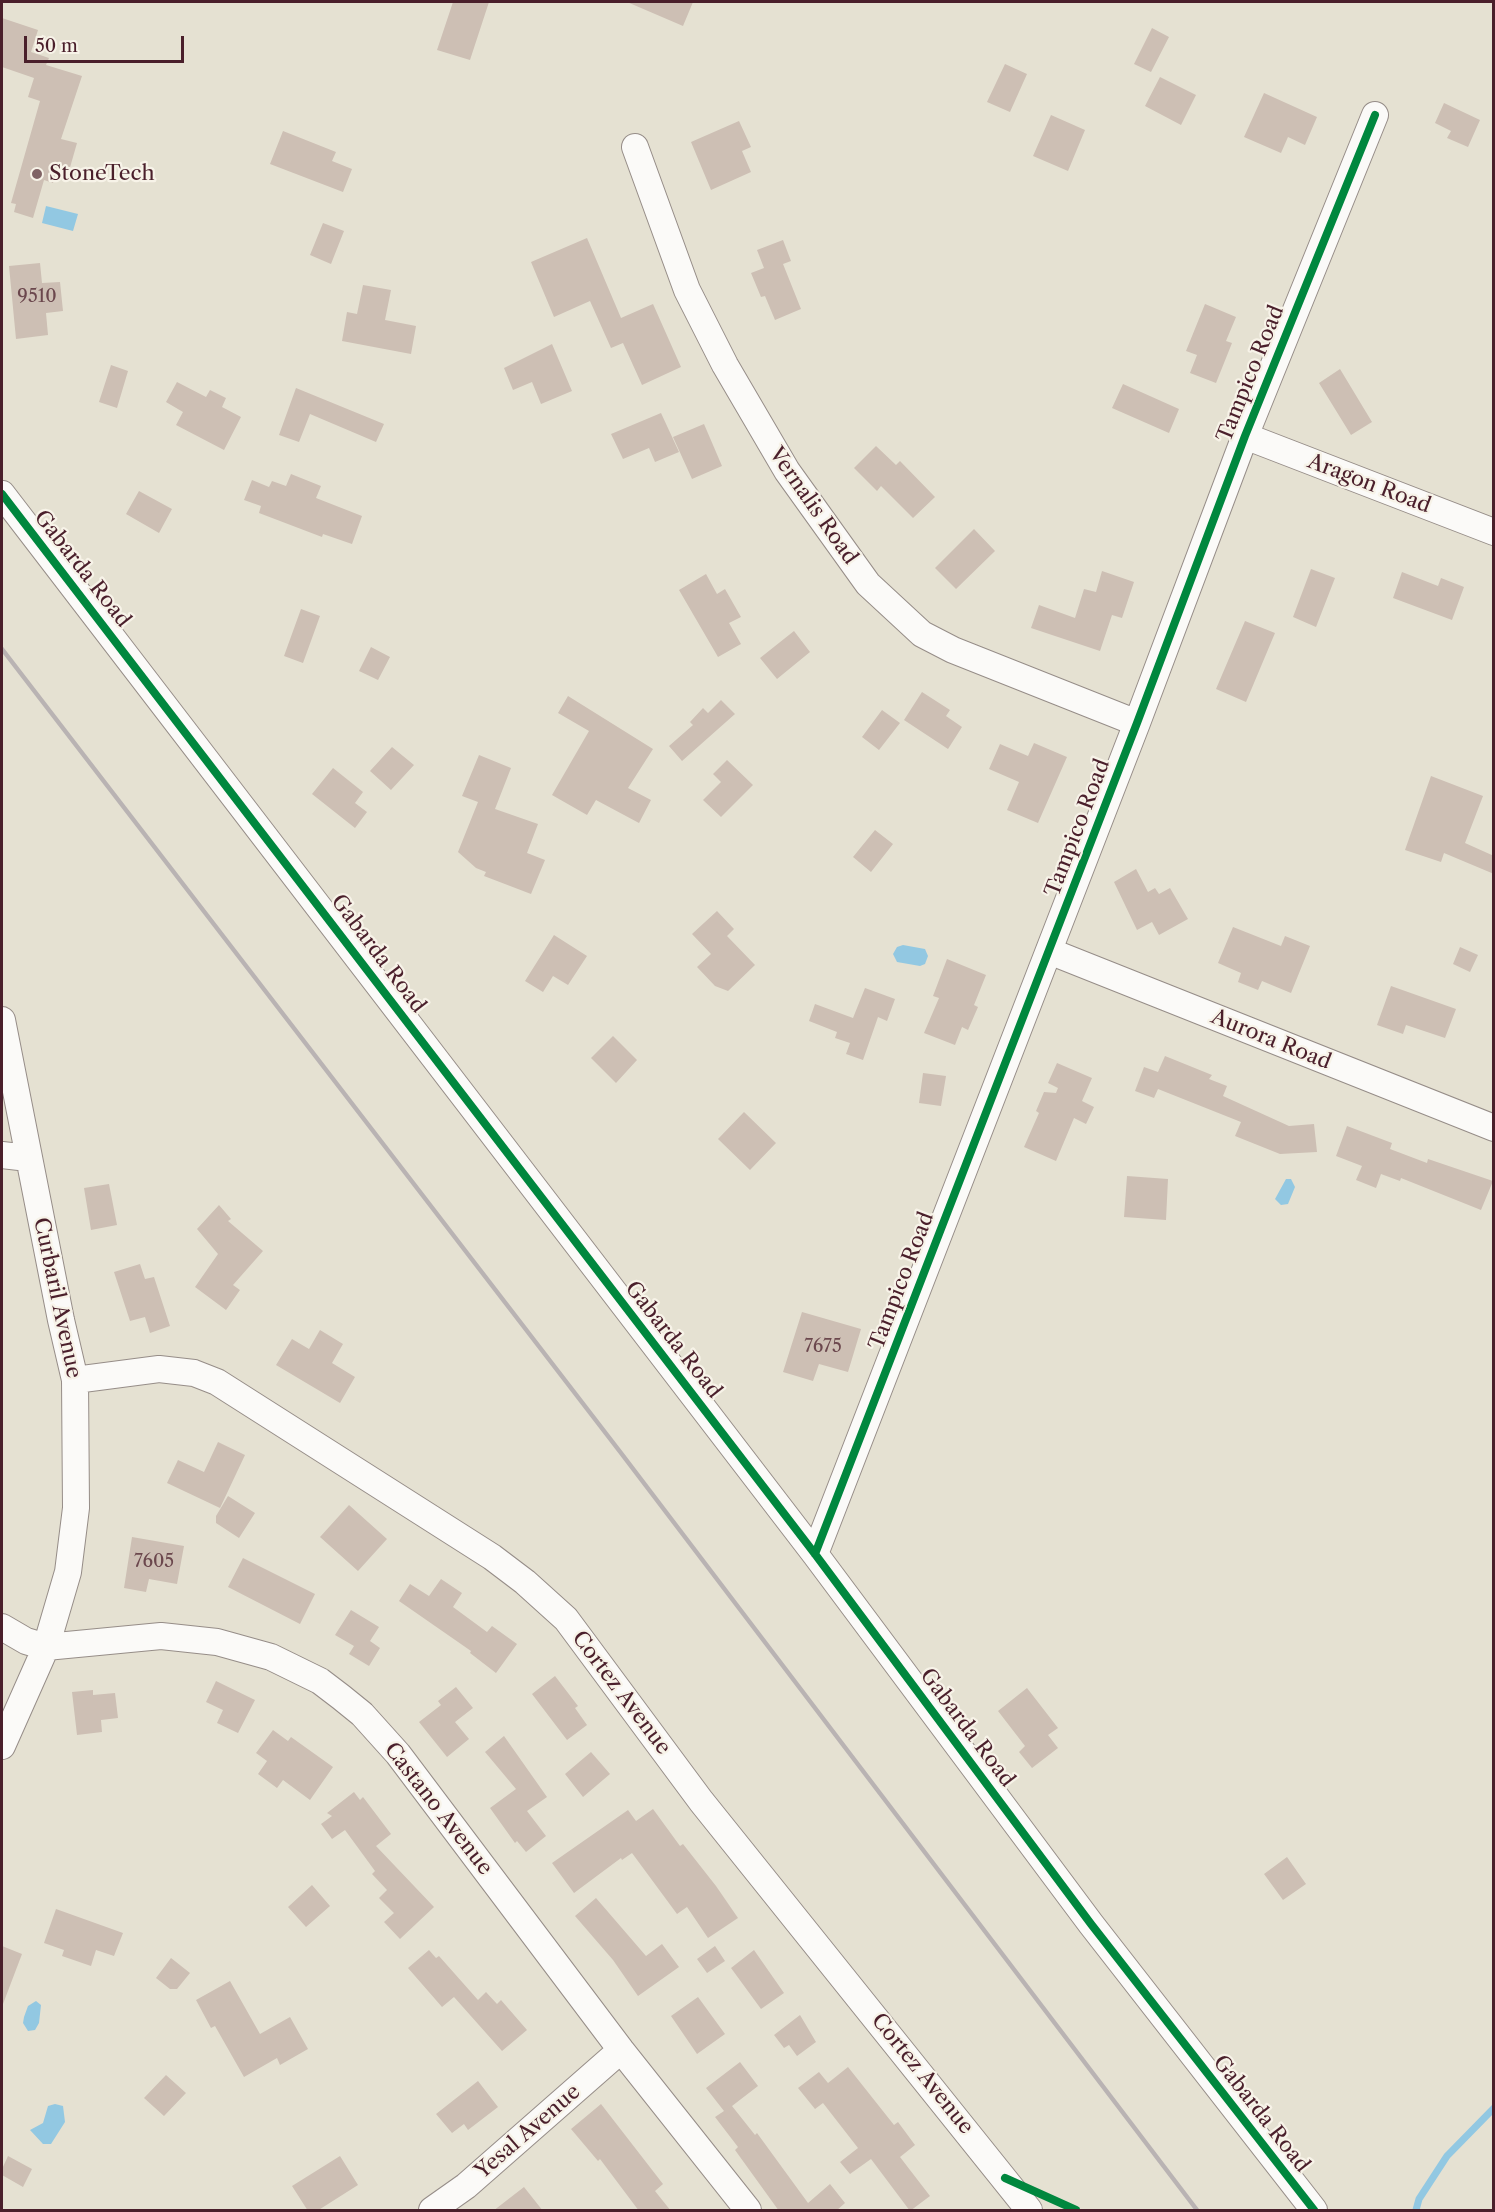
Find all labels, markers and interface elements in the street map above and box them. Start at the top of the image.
scale bar [27,24,188,62]
text: 50 m [35,35,78,57]
place label: StoneTech [49,161,155,187]
marker: StoneTech [30,167,44,181]
house number: 9510 [17,286,57,308]
street label: Tampico Road [1212,302,1290,446]
street label: Vernalis Road [763,442,863,570]
street label: Aragon Road [1304,449,1434,519]
street label: Gabarda Road [28,505,136,633]
street label: Tampico Road [1040,756,1116,900]
street label: Gabarda Road [325,890,431,1018]
street label: Aurora Road [1207,1005,1335,1075]
street label: Tampico Road [864,1209,940,1353]
street label: Curbaril Avenue [28,1215,86,1381]
street label: Gabarda Road [619,1276,727,1404]
house number: 7675 [804,1336,842,1358]
house number: 7605 [134,1551,174,1573]
street label: Cortez Avenue [566,1626,676,1760]
street label: Gabarda Road [914,1664,1020,1792]
street label: Castano Avenue [378,1738,498,1880]
street label: Cortez Avenue [866,2009,978,2139]
street label: Gabarda Road [1207,2050,1315,2178]
street label: Yesal Avenue [470,2080,586,2184]

